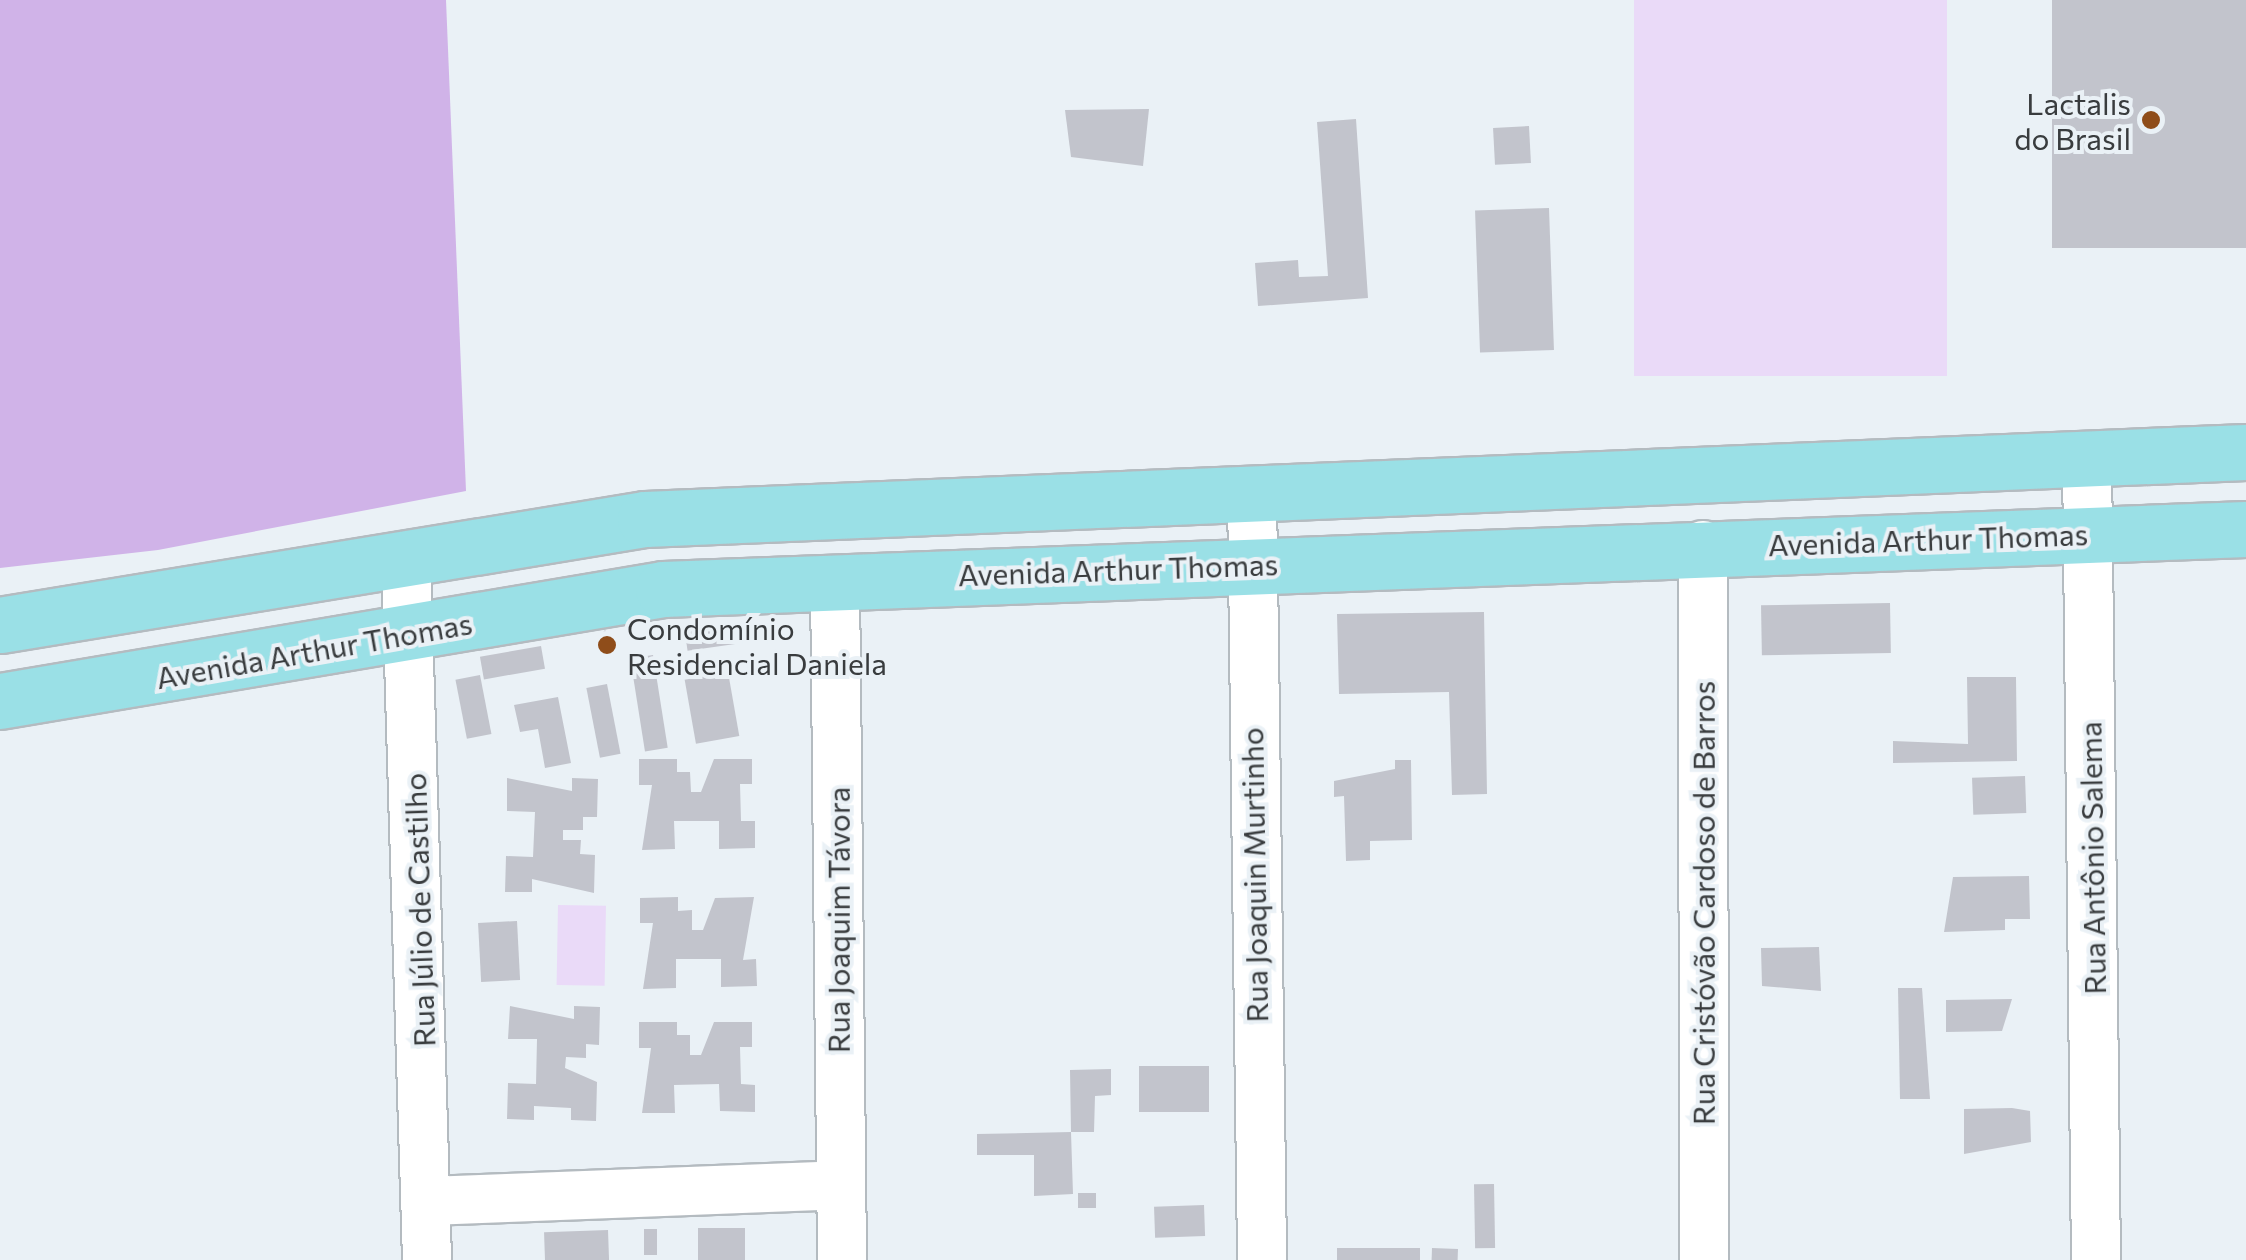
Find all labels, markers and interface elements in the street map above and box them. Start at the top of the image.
place label: Lactalis do Brasil [2014,85,2131,156]
marker: Lactalis do Brasil [2140,109,2162,131]
street label: Avenida Arthur Thomas [1767,515,2089,563]
street label: Avenida Arthur Thomas [957,545,1279,593]
street label: Avenida Arthur Thomas [153,604,475,696]
place label: Condomínio Residencial Daniela [627,610,887,680]
marker: Condomínio Residencial Daniela [596,634,618,656]
street label: Rua Cristóvão Cardoso de Barros [1685,681,1721,1125]
street label: Rua Antônio Salema [2072,721,2112,995]
street label: Rua Joaquin Murtinho [1233,727,1275,1023]
street label: Rua Júlio de Castilho [396,772,442,1048]
street label: Rua Joaquim Távora [820,787,856,1053]

